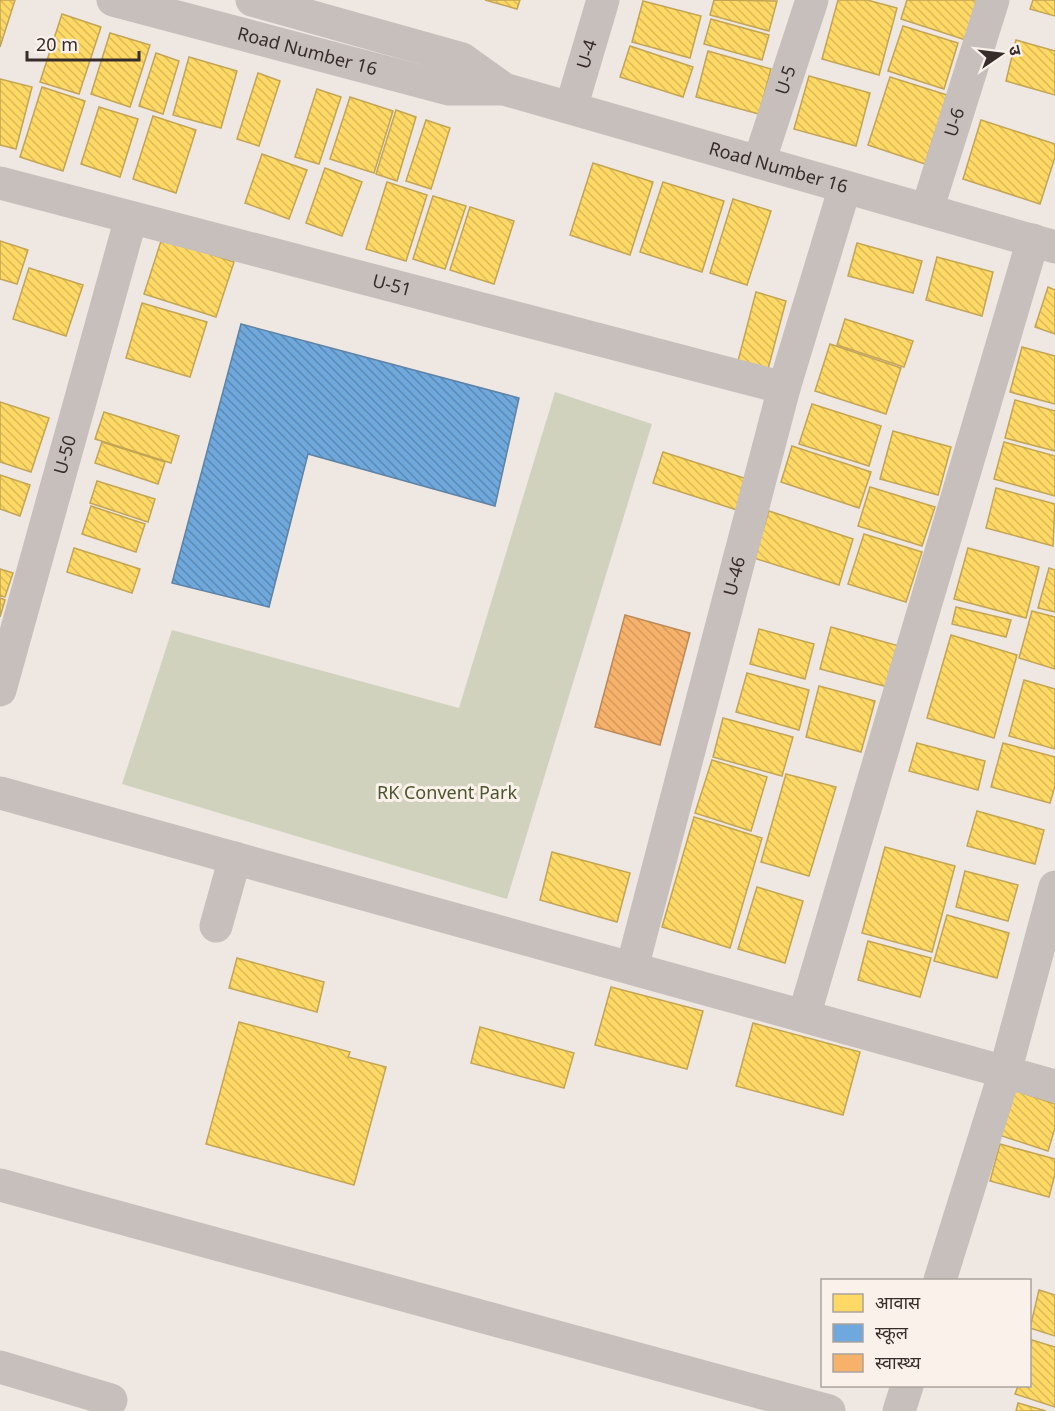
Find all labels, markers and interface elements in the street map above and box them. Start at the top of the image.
street label: Road Number 16 [235,21,380,80]
scale bar [27,24,140,62]
north arrow [971,24,1031,84]
text: 20 m [36,32,78,56]
street label: U-4 [570,37,602,71]
text: उ [1004,43,1028,58]
street label: U-5 [769,62,801,98]
street label: U-6 [938,104,969,139]
street label: Road Number 16 [706,135,851,198]
street label: U-51 [370,268,414,301]
street label: U-50 [47,432,81,477]
street label: U-46 [717,554,750,598]
park label: RK Convent Park [377,780,517,804]
legend [821,1279,1031,1387]
text: आवास [875,1290,921,1314]
text: स्कूल [875,1320,909,1345]
text: स्वास्थ्य [875,1350,921,1374]

